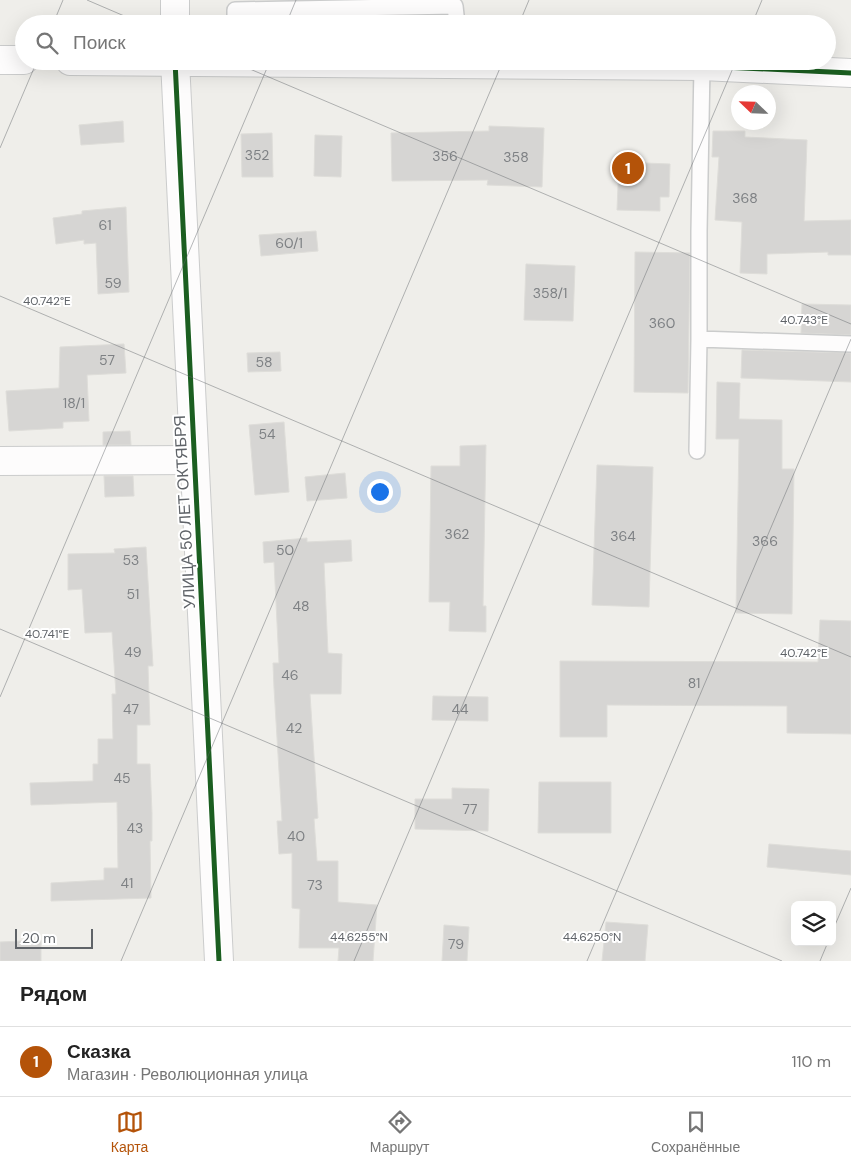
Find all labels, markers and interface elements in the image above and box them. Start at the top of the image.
search box [15,15,836,70]
icon: search [33,29,61,57]
text: Поиск [73,30,126,55]
north arrow [731,85,776,130]
house number: 352 [245,146,269,164]
house number: 356 [432,147,458,165]
house number: 358 [503,148,529,166]
pin: 1 [612,149,644,187]
house number: 368 [732,189,758,207]
house number: 61 [98,216,112,234]
house number: 60/1 [275,234,303,252]
house number: 59 [105,274,122,292]
house number: 358/1 [533,284,567,302]
text: 40.742°E [23,293,71,309]
text: 40.743°E [780,312,828,328]
house number: 360 [649,314,675,332]
house number: 57 [99,351,115,369]
house number: 58 [255,353,273,371]
house number: 18/1 [63,394,85,412]
street label: УЛИЦА 50 ЛЕТ ОКТЯБРЯ [169,415,200,609]
house number: 54 [258,425,276,443]
your location [367,479,393,505]
house number: 362 [445,525,469,543]
house number: 364 [610,527,636,545]
house number: 366 [752,532,778,550]
house number: 50 [276,541,294,559]
house number: 53 [123,551,139,569]
house number: 51 [127,585,139,603]
house number: 48 [292,597,310,615]
text: 40.741°E [25,626,70,642]
house number: 49 [124,643,142,661]
text: 40.742°E [780,645,828,661]
house number: 46 [281,666,299,684]
house number: 81 [688,674,700,692]
house number: 47 [123,700,139,718]
house number: 44 [452,700,469,718]
house number: 42 [286,719,302,737]
house number: 45 [113,769,131,787]
house number: 77 [463,800,477,818]
house number: 43 [127,819,143,837]
house number: 40 [287,827,305,845]
house number: 41 [121,874,133,892]
house number: 73 [307,876,323,894]
map controls [791,901,836,946]
button: layers [791,901,836,946]
scale bar [15,926,92,949]
text: 20 m [22,929,56,947]
text: 44.6255°N [330,929,388,945]
text: 44.6250°N [563,929,621,945]
house number: 79 [448,935,464,953]
text: Рядом [20,980,87,1008]
text: Сказка [67,1039,131,1064]
text: 1 [33,1051,39,1072]
text: 110 m [792,1051,831,1072]
text: Магазин · Революционная улица [67,1064,308,1085]
tab: Карта [111,1108,148,1156]
tab: Маршрут [370,1108,429,1156]
tab: Сохранённые [651,1108,740,1156]

